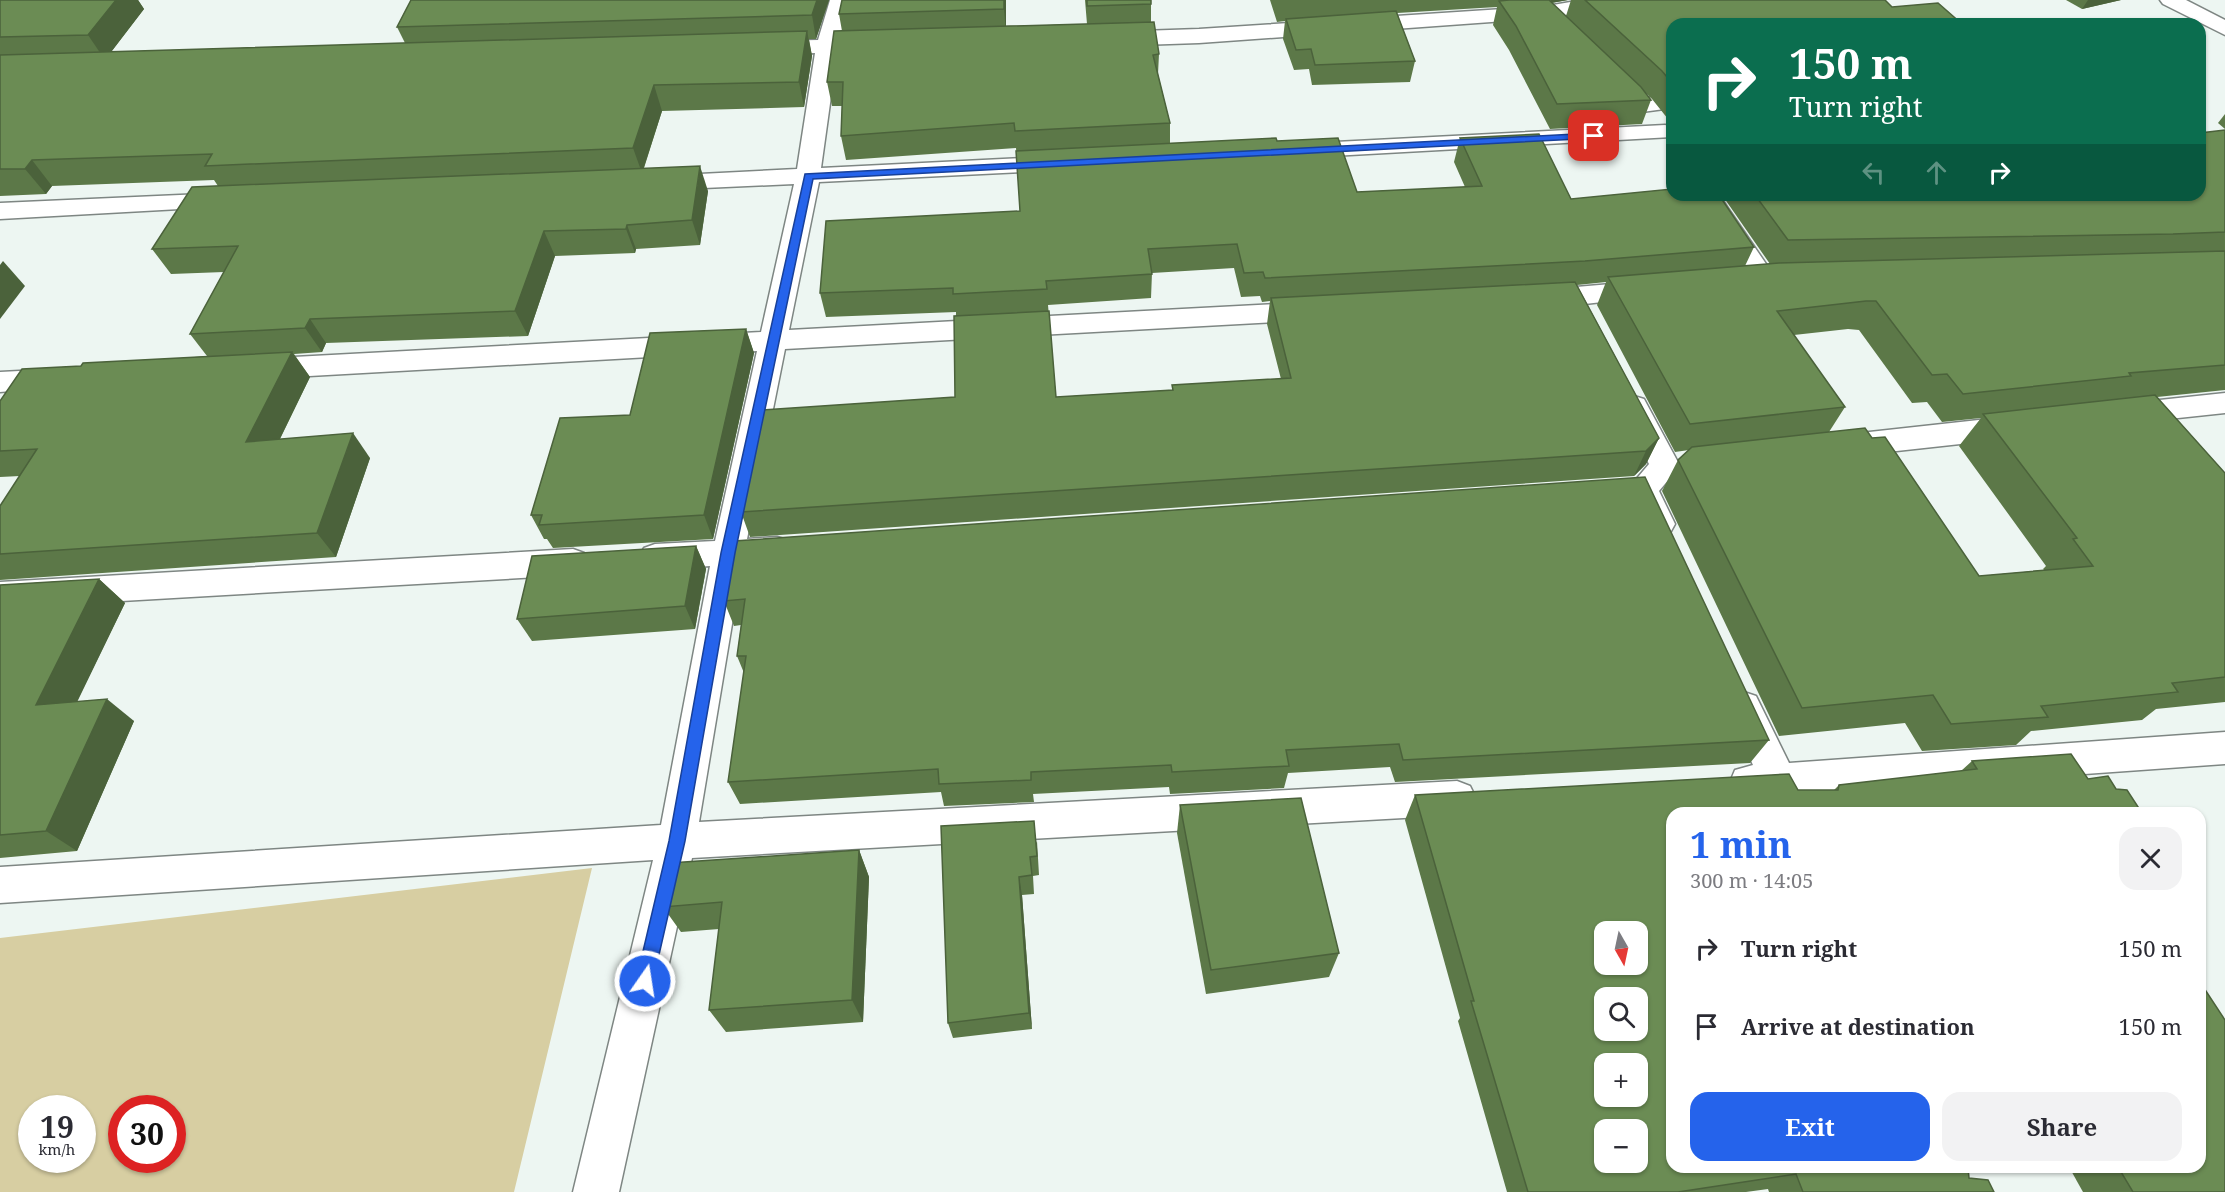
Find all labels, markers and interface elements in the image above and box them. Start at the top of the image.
text: 150 m [1789,34,1913,91]
icon: right [1690,42,1768,120]
text: Turn right [1789,88,1922,125]
pin [1568,110,1619,161]
icon: arrive [1577,119,1610,152]
icon: left [1857,156,1890,189]
icon: ahead [1920,156,1953,189]
icon: right [1983,156,2016,189]
text: 1 min [1690,820,1792,869]
button: close [2119,827,2182,890]
text: 300 m · 14:05 [1690,867,1813,894]
north arrow [1594,921,1648,975]
map controls [1594,921,1648,1173]
icon: right [1690,932,1723,965]
text: Turn right [1741,933,1857,963]
text: 150 m [2119,933,2182,963]
position arrow [613,949,677,1013]
button: search [1594,987,1648,1041]
icon: arrive [1690,1010,1723,1043]
text: Arrive at destination [1741,1011,1975,1041]
text: 150 m [2119,1011,2182,1041]
button: + [1594,1053,1648,1107]
button: Exit [1690,1092,1930,1161]
button: Share [1942,1092,2182,1161]
speed limit sign: 30 [108,1095,186,1173]
text: 19 [40,1106,74,1147]
button: − [1594,1119,1648,1173]
text: km/h [39,1139,75,1159]

